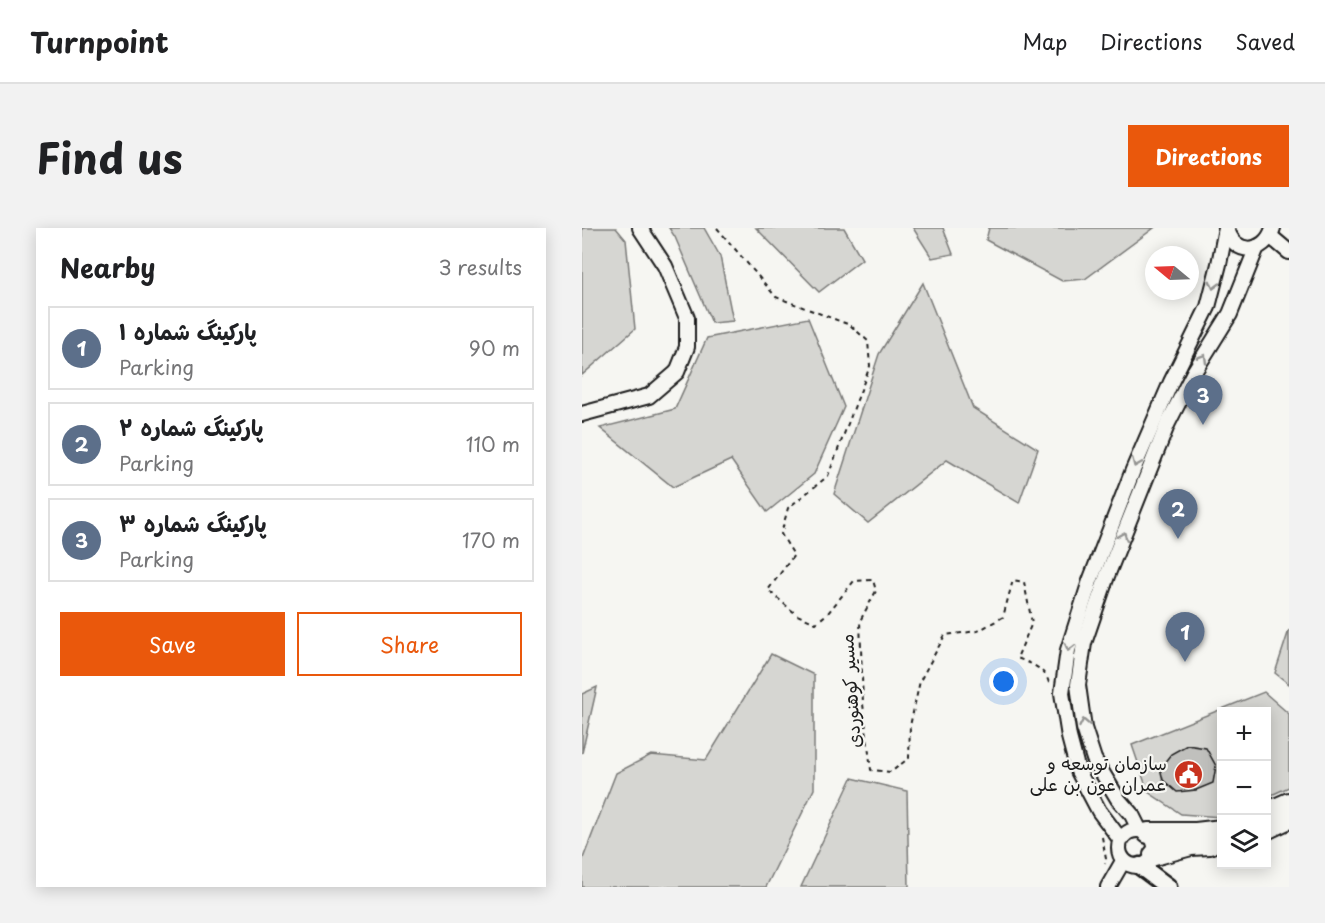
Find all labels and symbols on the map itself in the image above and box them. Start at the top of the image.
north arrow [1145,246,1199,300]
one-way arrow [1208,280,1221,290]
one-way arrow [1196,354,1207,364]
pin: 3 [1184,376,1222,425]
one-way arrow [1131,457,1143,468]
pin: 2 [1158,490,1198,539]
one-way arrow [1116,531,1129,542]
pin: 1 [1166,612,1204,662]
street label: مسیر کوهنوردی [832,633,867,749]
one-way arrow [1064,642,1077,652]
your location [989,667,1018,696]
one-way arrow [1078,718,1090,728]
place label: سازمان توسعه و عمران عون بن علی [1030,749,1167,797]
public building icon: سازمان توسعه و عمران عون بن علی [1172,758,1204,790]

